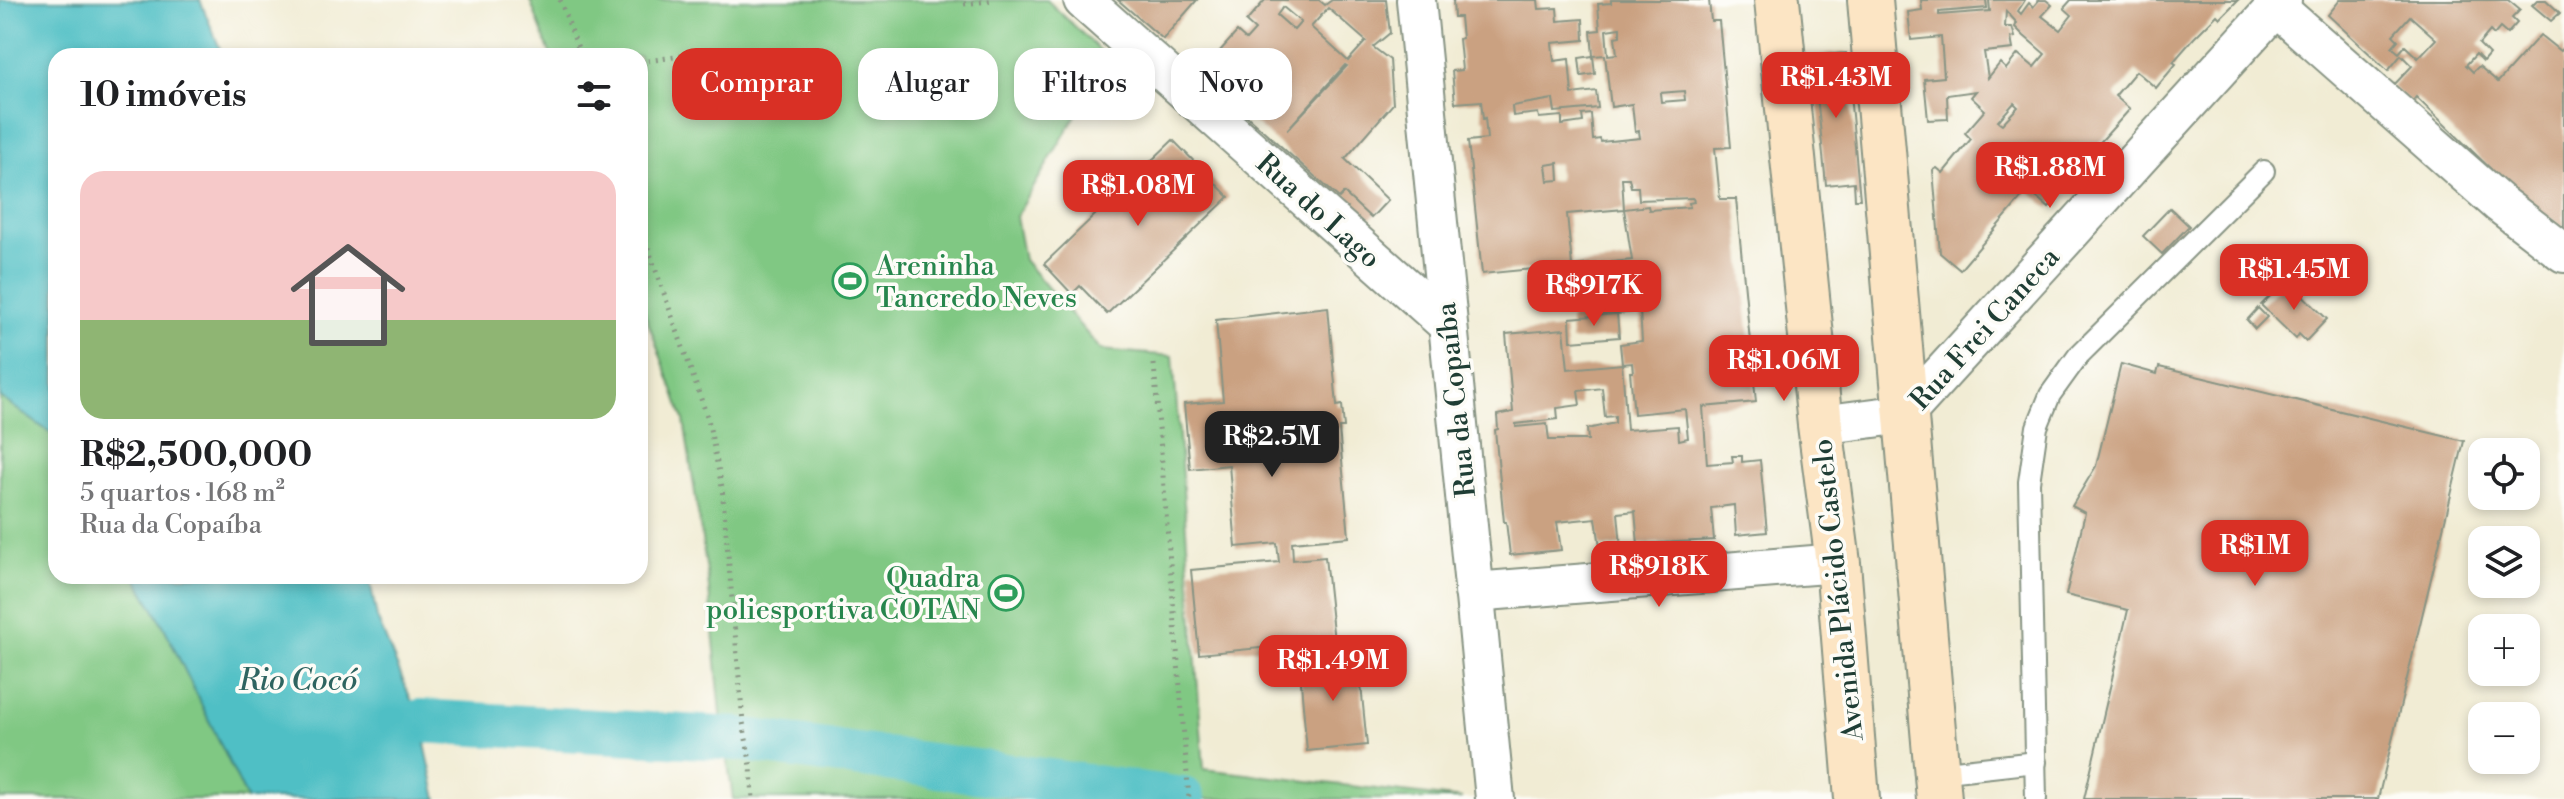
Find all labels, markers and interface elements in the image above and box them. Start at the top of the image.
chip: Comprar [672,48,842,120]
chip: Alugar [858,48,998,120]
chip: Filtros [1014,48,1155,120]
chip: Novo [1171,48,1292,120]
pin: R$1.43M [1762,52,1910,120]
text: R$1.43M [1780,62,1892,94]
icon: filters [572,74,616,118]
text: 10 imóveis [80,75,247,117]
pin: R$1.88M [1976,142,2124,210]
street label: Rua do Lago [1248,146,1388,276]
text: R$1.88M [1994,152,2106,184]
pin: R$1.08M [1064,160,1212,228]
text: R$1.08M [1081,170,1195,202]
icon: home [276,223,420,367]
street label: Rua Frei Caneca [1903,240,2068,418]
pin: R$1.45M [2220,244,2368,312]
place label: Areninha Tancredo Neves [875,249,1077,316]
text: R$1.45M [2238,254,2350,286]
pin: R$917K [1529,260,1659,328]
sports icon: Areninha Tancredo Neves [831,262,869,300]
text: R$917K [1545,270,1643,302]
street label: Rua da Copaíba [1429,300,1484,499]
pin: R$1.06M [1710,335,1858,403]
text: R$1.06M [1727,345,1841,377]
pin: R$2.5M [1207,411,1337,479]
text: R$2.5M [1223,421,1321,453]
text: R$2,500,000 [80,435,312,477]
street label: Avenida Plácido Castelo [1805,437,1872,744]
map controls [2468,438,2540,774]
button: locate [2468,438,2540,510]
text: 5 quartos · 168 m² [80,477,285,509]
text: Rua da Copaíba [80,509,262,541]
pin: R$1M [2208,520,2302,588]
button: layers [2468,526,2540,598]
text: R$1M [2219,530,2291,562]
pin: R$918K [1594,541,1724,609]
text: R$918K [1609,551,1709,583]
place label: Quadra poliesportiva COTAN [706,561,981,628]
sports icon: Quadra poliesportiva COTAN [987,574,1025,612]
button: + [2468,614,2540,686]
pin: R$1.49M [1259,635,1407,703]
text: R$1.49M [1277,645,1389,677]
water label: Rio Cocó [238,662,359,700]
button: − [2468,702,2540,774]

